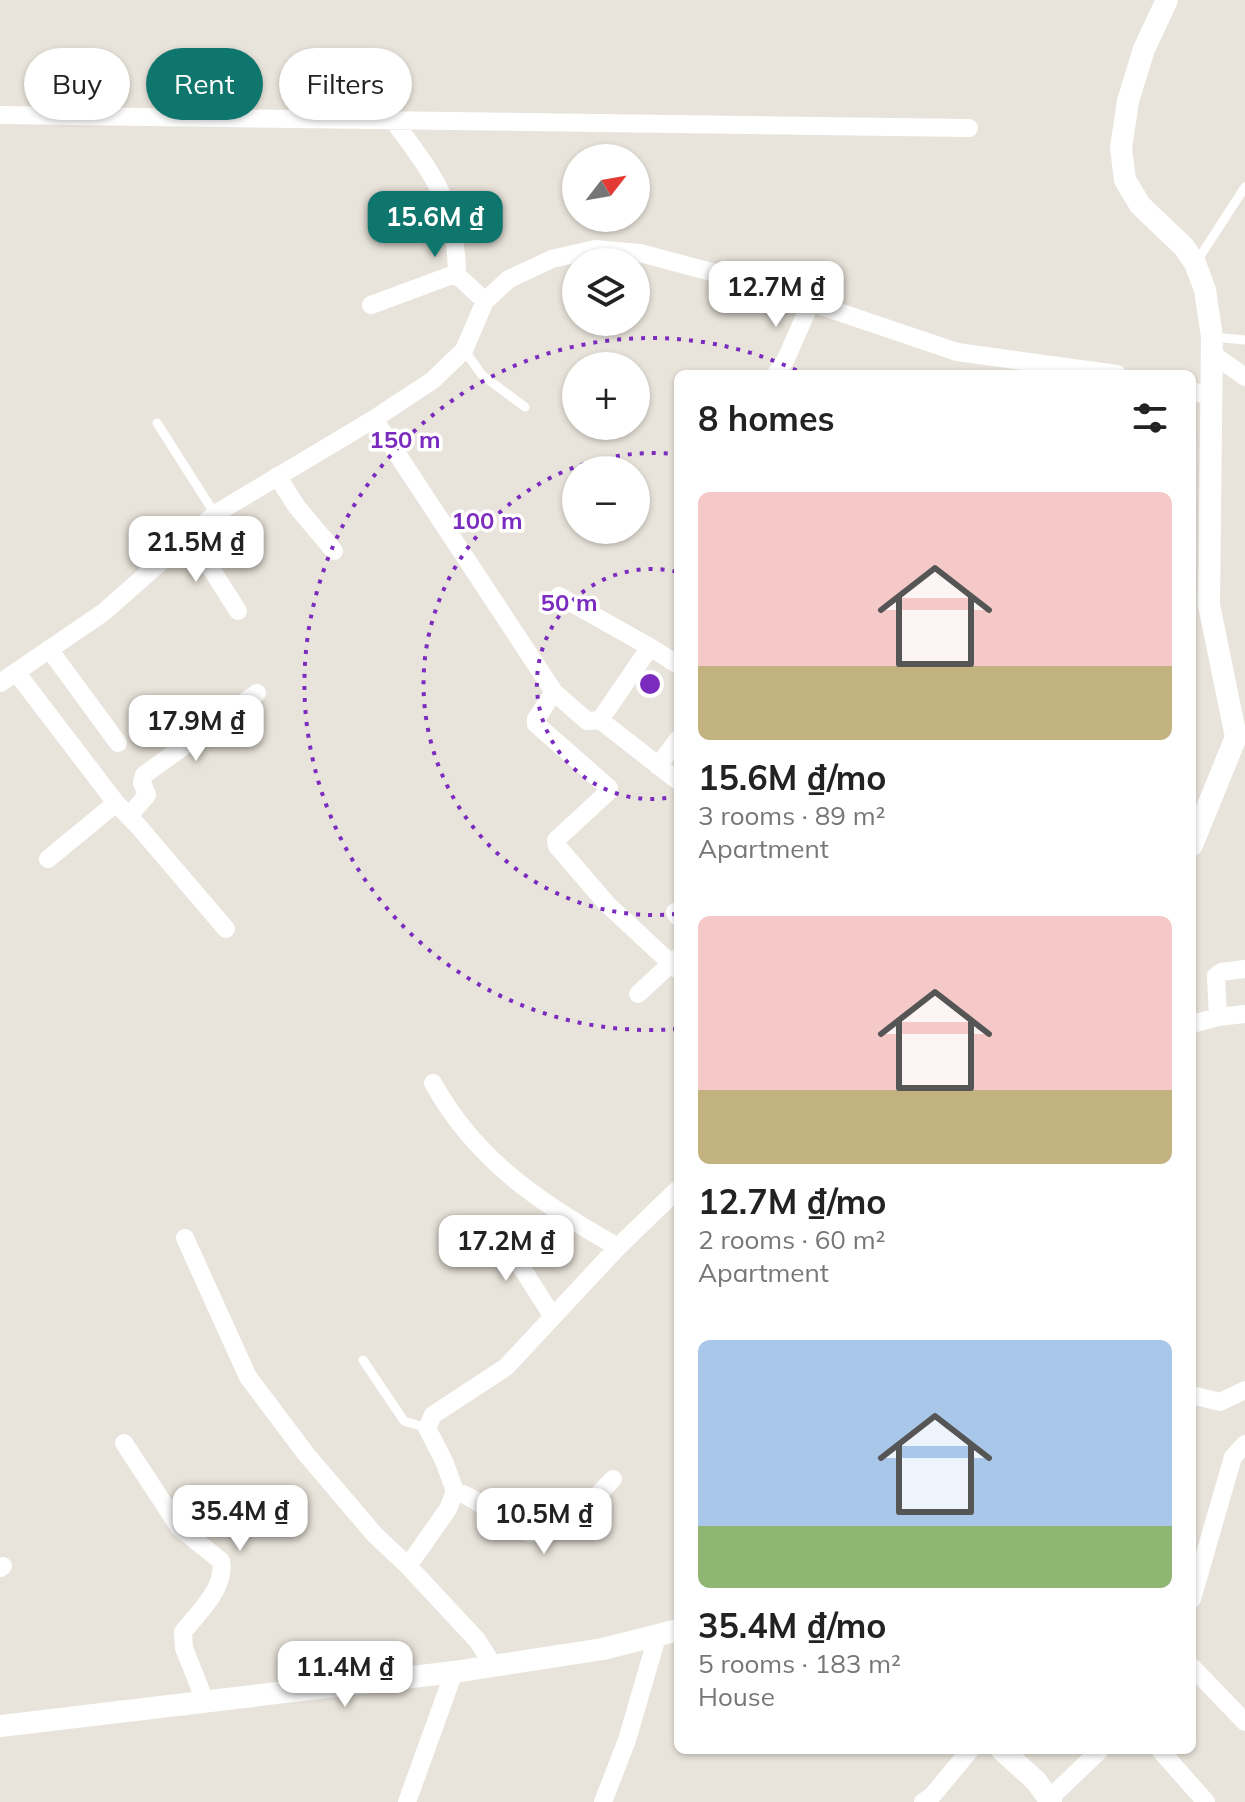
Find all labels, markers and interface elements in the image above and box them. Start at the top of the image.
chip: Buy [24,48,130,120]
chip: Rent [146,48,263,120]
chip: Filters [279,48,412,120]
north arrow [562,144,650,232]
map controls [562,144,650,544]
pin: 15.6M ₫ [361,191,509,259]
text: 15.6M ₫ [386,200,484,233]
button: layers [562,248,650,336]
pin: 12.7M ₫ [702,261,850,329]
text: 12.7M ₫ [727,270,825,303]
button: + [562,352,650,440]
icon: filters [1128,396,1172,440]
text: 8 homes [698,397,835,440]
text: 150 m [369,424,441,454]
button: − [562,456,650,544]
text: 100 m [451,505,523,535]
pin: 21.5M ₫ [122,516,270,584]
text: 21.5M ₫ [147,525,245,558]
icon: home [863,544,1007,688]
text: 50 m [541,587,597,617]
centre of rings [636,670,664,698]
pin: 17.9M ₫ [122,695,270,763]
text: 17.9M ₫ [147,704,245,737]
text: 15.6M ₫/mo [698,756,886,799]
text: 3 rooms · 89 m² [698,799,885,832]
text: Apartment [698,832,829,865]
icon: home [863,968,1007,1112]
text: 12.7M ₫/mo [698,1180,886,1223]
pin: 17.2M ₫ [432,1215,580,1283]
text: 2 rooms · 60 m² [698,1223,885,1256]
text: 17.2M ₫ [457,1224,555,1257]
text: Apartment [698,1256,829,1289]
icon: home [863,1392,1007,1536]
pin: 35.4M ₫ [166,1485,314,1553]
pin: 10.5M ₫ [470,1488,618,1556]
text: 35.4M ₫ [191,1494,289,1527]
text: 10.5M ₫ [495,1497,593,1530]
text: 35.4M ₫/mo [698,1604,886,1647]
pin: 11.4M ₫ [271,1641,419,1709]
text: 5 rooms · 183 m² [698,1647,901,1680]
text: 11.4M ₫ [296,1650,394,1683]
text: House [698,1680,775,1713]

